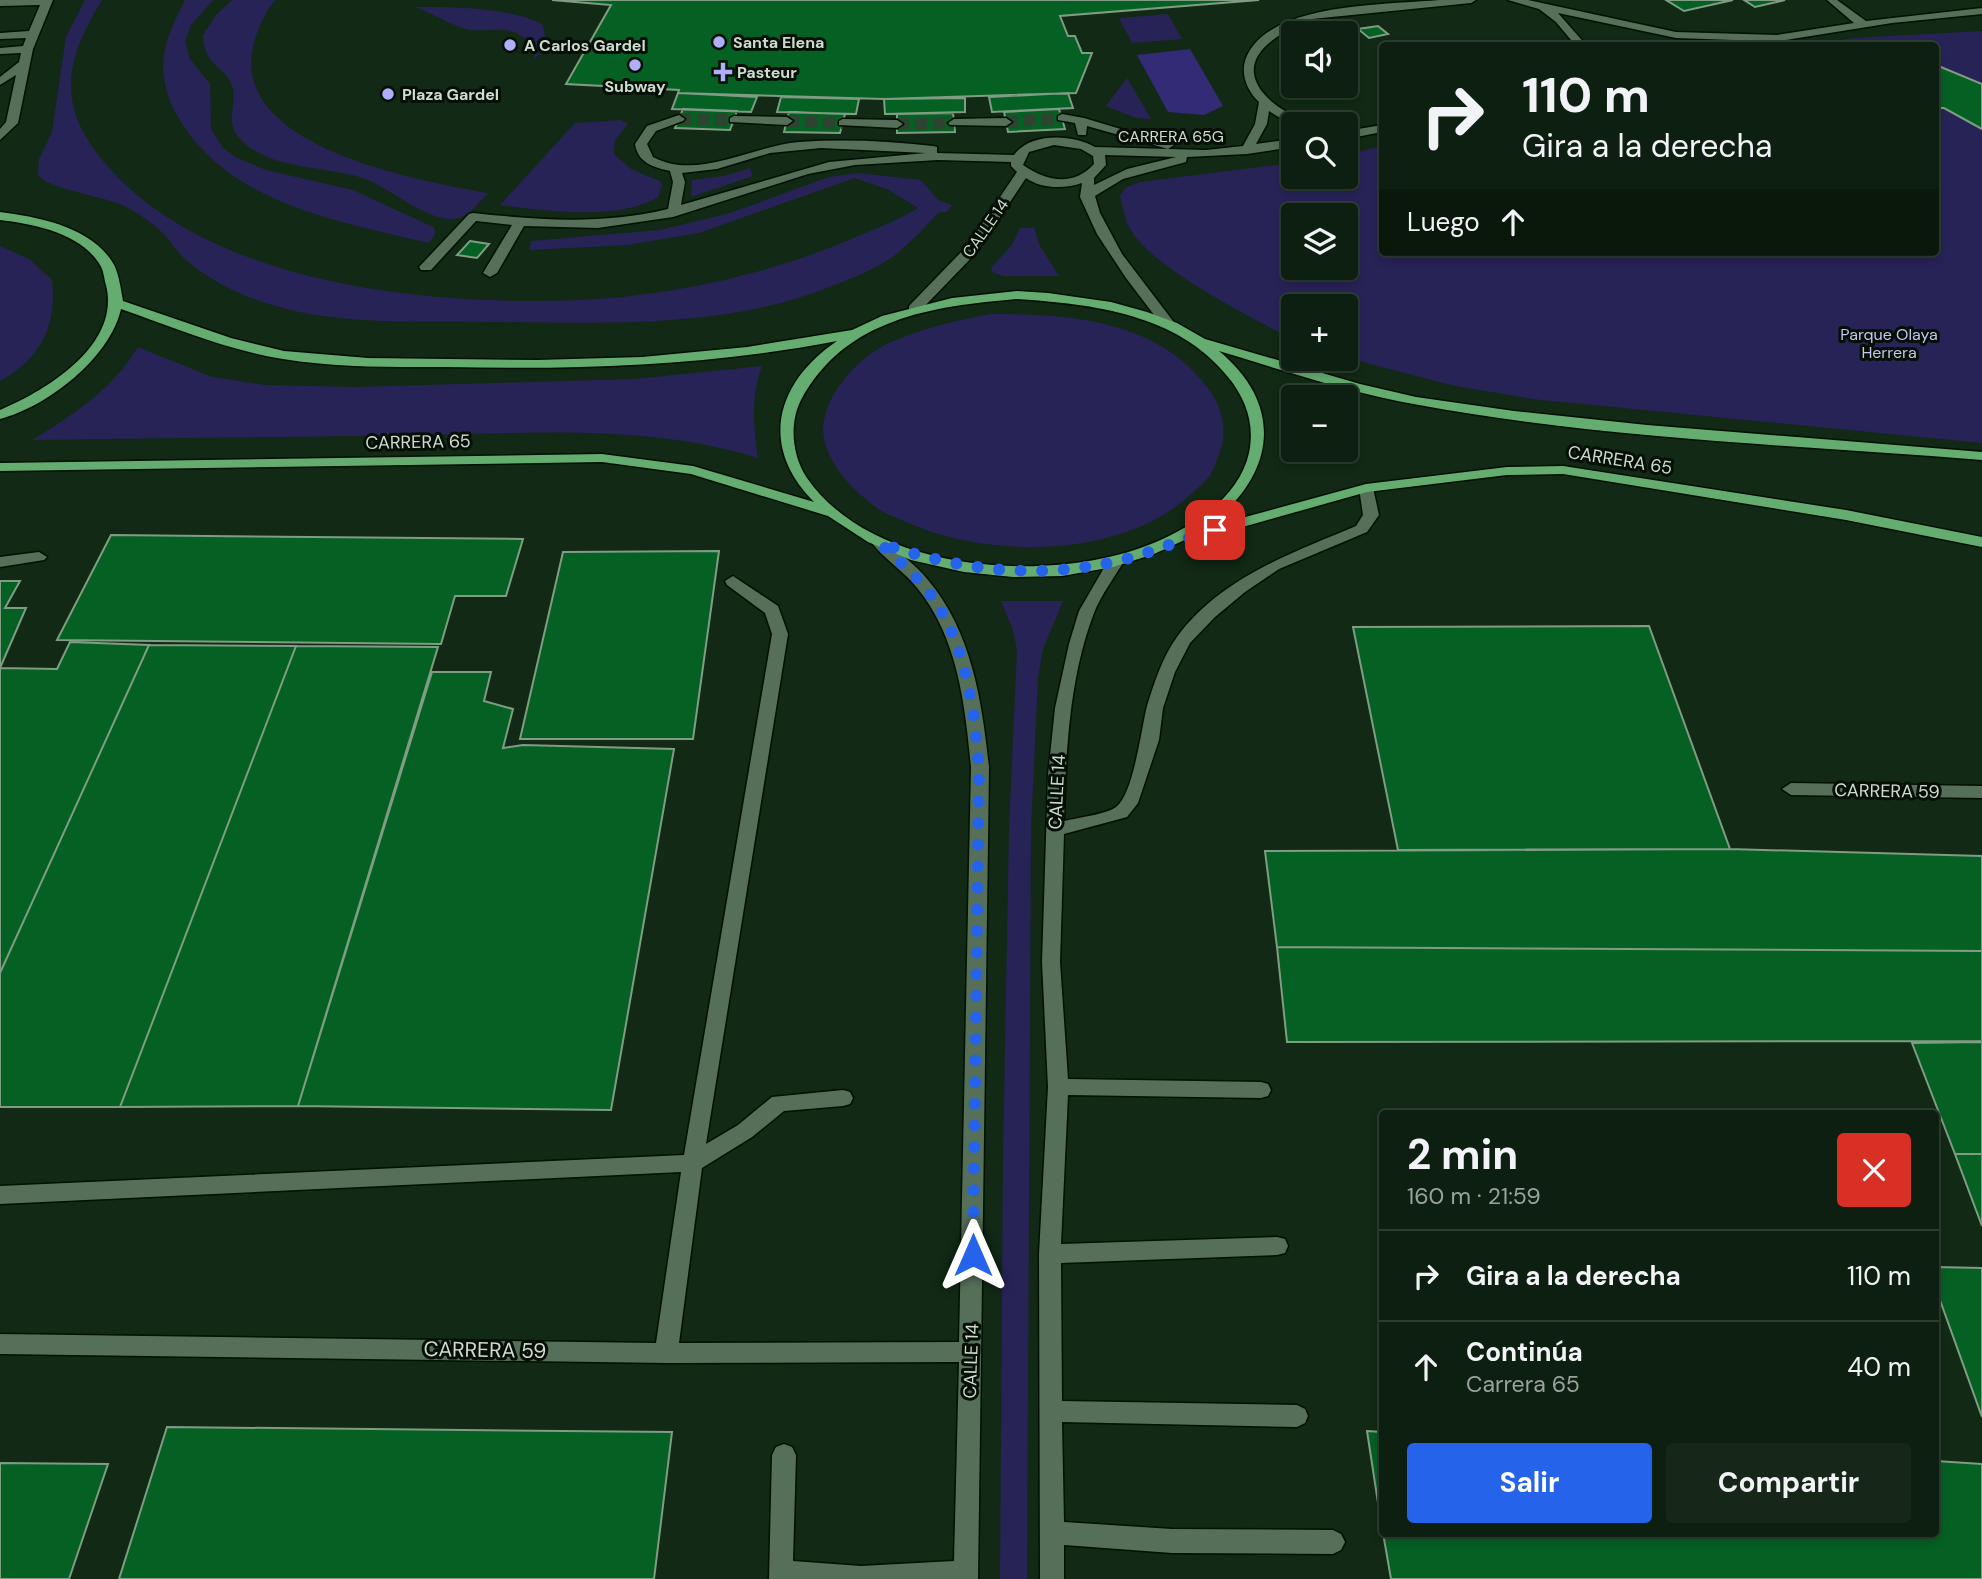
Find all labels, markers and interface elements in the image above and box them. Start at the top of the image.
map controls [1281,21,1358,462]
button: sound [1281,21,1358,98]
place label: Santa Elena [733,32,824,53]
marker: Santa Elena [711,34,727,50]
place label: A Carlos Gardel [524,35,646,56]
marker: A Carlos Gardel [502,37,518,53]
marker: Subway [627,57,643,73]
place label: Pasteur [737,62,797,83]
text: 110 m [1522,63,1650,127]
marker: Pasteur [715,64,731,80]
icon: right [1407,70,1498,161]
place label: Subway [604,76,666,97]
place label: Plaza Gardel [402,84,499,105]
marker: Plaza Gardel [380,86,396,102]
button: search [1281,112,1358,189]
text: Gira a la derecha [1522,125,1772,167]
street label: CARRERA 65G [1118,126,1224,147]
street label: CALLE 14 [958,195,1013,262]
button: layers [1281,203,1358,280]
icon: ahead [1494,203,1532,241]
text: Luego [1407,205,1480,239]
button: + [1281,294,1358,371]
park label: Parque Olaya Herrera [1840,324,1938,363]
button: − [1281,385,1358,462]
street label: CARRERA 65 [365,429,471,455]
street label: CARRERA 65 [1566,440,1674,480]
pin [1185,500,1245,560]
icon: arrive [1196,511,1234,549]
street label: CALLE 14 [1043,754,1071,830]
street label: CARRERA 59 [1834,778,1940,804]
text: 2 min [1407,1127,1518,1182]
button: close [1837,1133,1911,1207]
text: 160 m · 21:59 [1407,1181,1541,1211]
position arrow [936,1218,1010,1292]
icon: right [1407,1257,1445,1295]
text: Gira a la derecha [1466,1259,1681,1293]
text: 110 m [1847,1259,1911,1293]
street label: CALLE 14 [958,1323,984,1399]
street label: CARRERA 59 [423,1335,547,1365]
text: Continúa [1466,1335,1583,1369]
icon: ahead [1407,1348,1445,1386]
text: 40 m [1847,1350,1911,1384]
text: Carrera 65 [1466,1369,1580,1399]
button: Salir [1407,1443,1652,1523]
button: Compartir [1666,1443,1911,1523]

